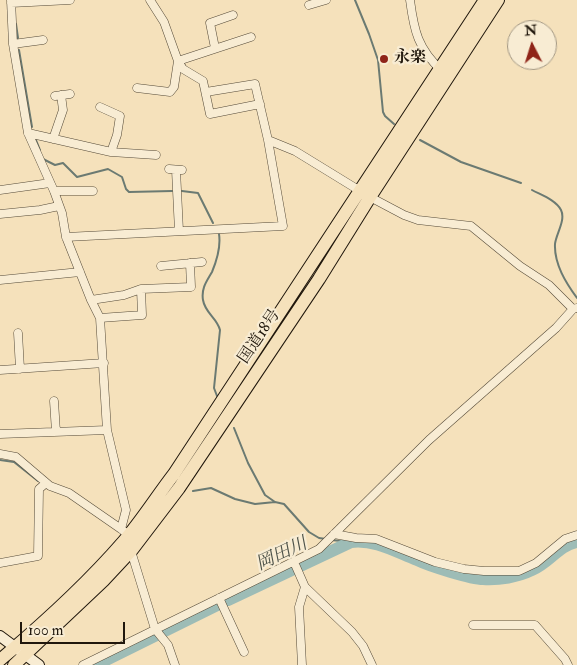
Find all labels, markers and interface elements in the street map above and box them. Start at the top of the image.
north arrow [507,20,557,70]
text: N [524,22,538,40]
place label: 永楽 [394,49,426,69]
marker: 永楽 [378,53,390,65]
street label: 国道18号 [235,306,285,368]
water label: 岡田川 [253,534,311,576]
scale bar [22,612,128,644]
text: 100 m [28,621,63,640]

